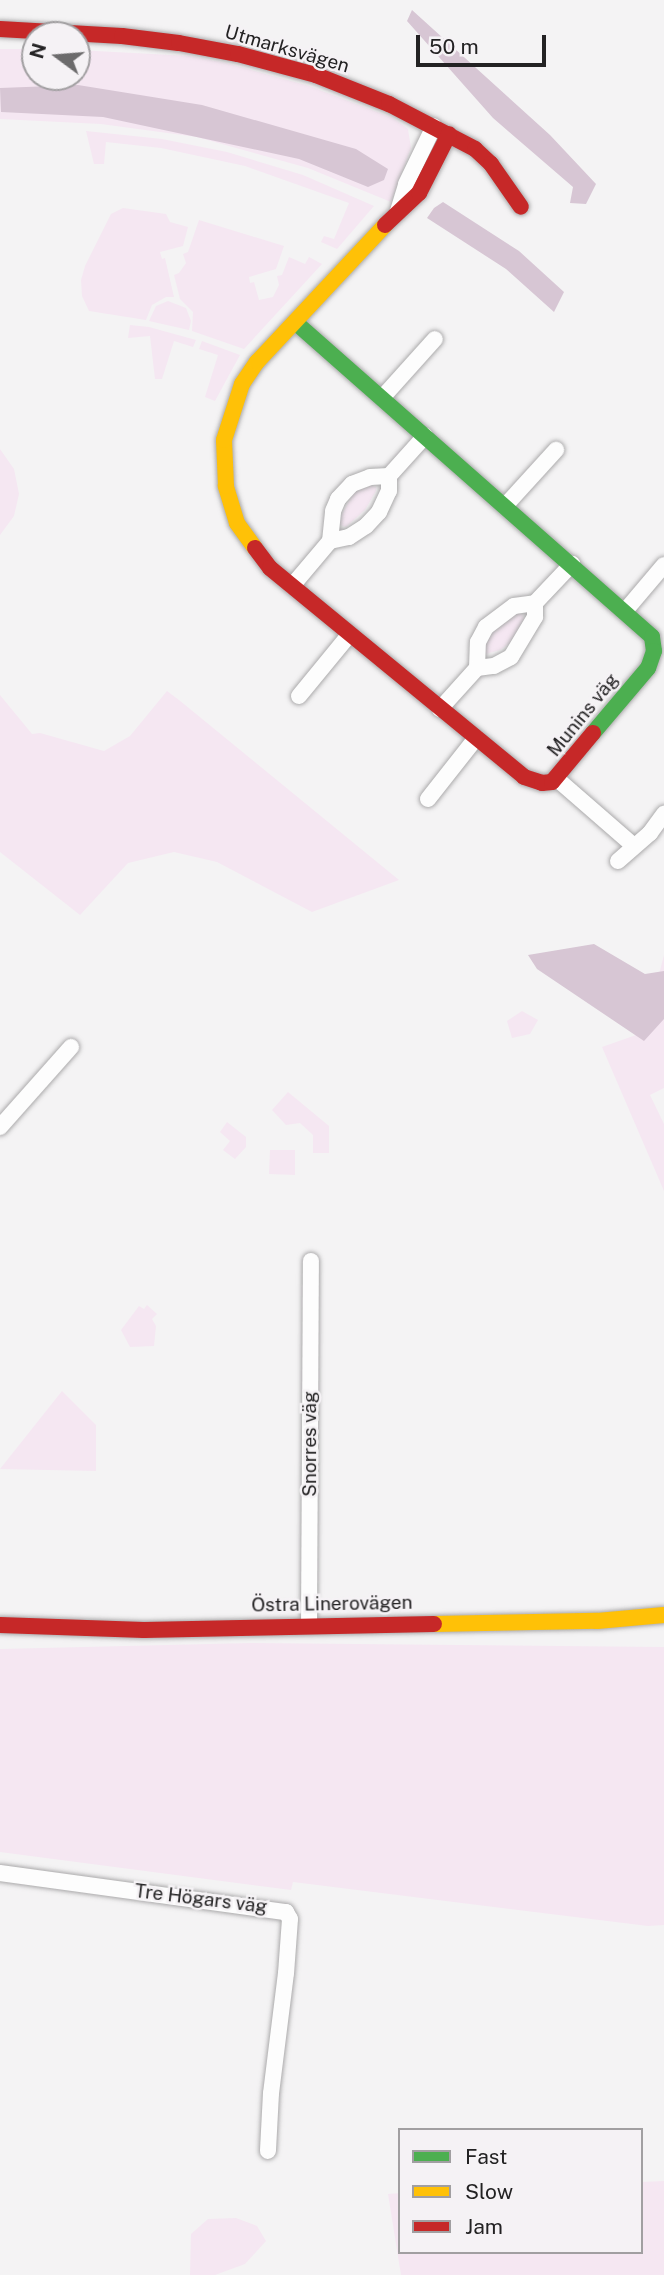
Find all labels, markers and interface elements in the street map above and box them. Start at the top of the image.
street label: Utmarksvägen [222,20,352,78]
north arrow [21,21,91,91]
scale bar [419,21,548,65]
text: 50 m [429,34,479,59]
text: N [25,41,50,61]
street label: Munins väg [542,669,624,761]
street label: Snorres väg [299,1391,321,1497]
street label: Östra Linerovägen [251,1591,413,1617]
street label: Tre Högars väg [133,1880,269,1918]
legend [398,2128,643,2254]
text: Fast [465,2144,507,2169]
text: Slow [465,2179,513,2204]
text: Jam [465,2214,503,2239]

